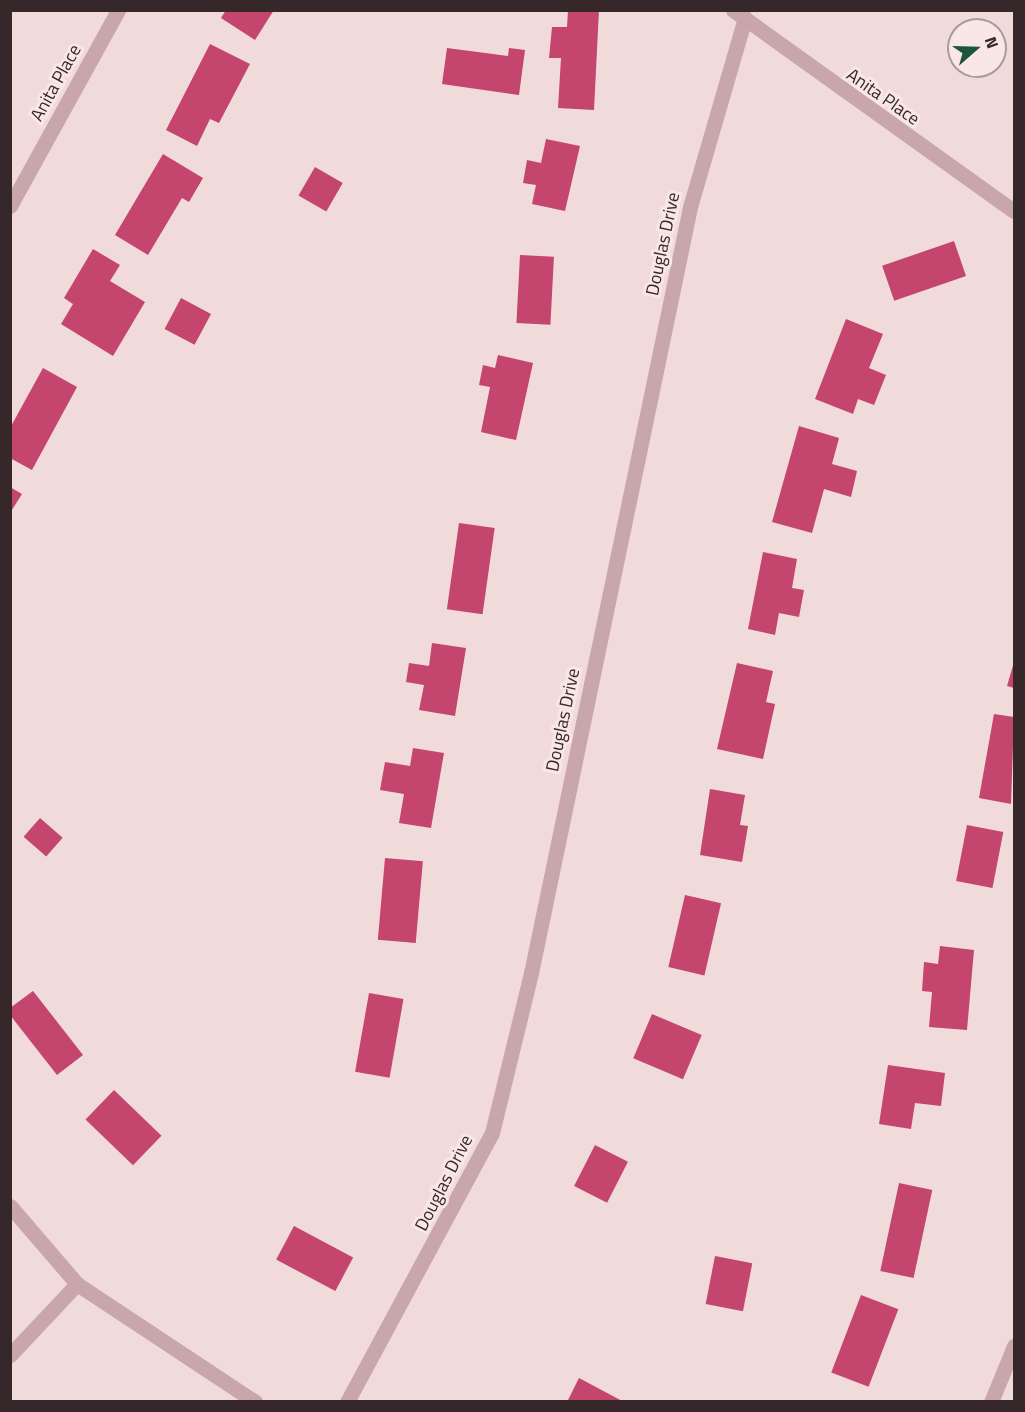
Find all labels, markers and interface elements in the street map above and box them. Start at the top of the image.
north arrow [947,18,1007,78]
text: N [979,33,1005,52]
street label: Anita Place [26,41,86,125]
street label: Anita Place [842,64,924,130]
street label: Douglas Drive [642,191,684,297]
street label: Douglas Drive [542,667,584,773]
street label: Douglas Drive [411,1131,477,1235]

